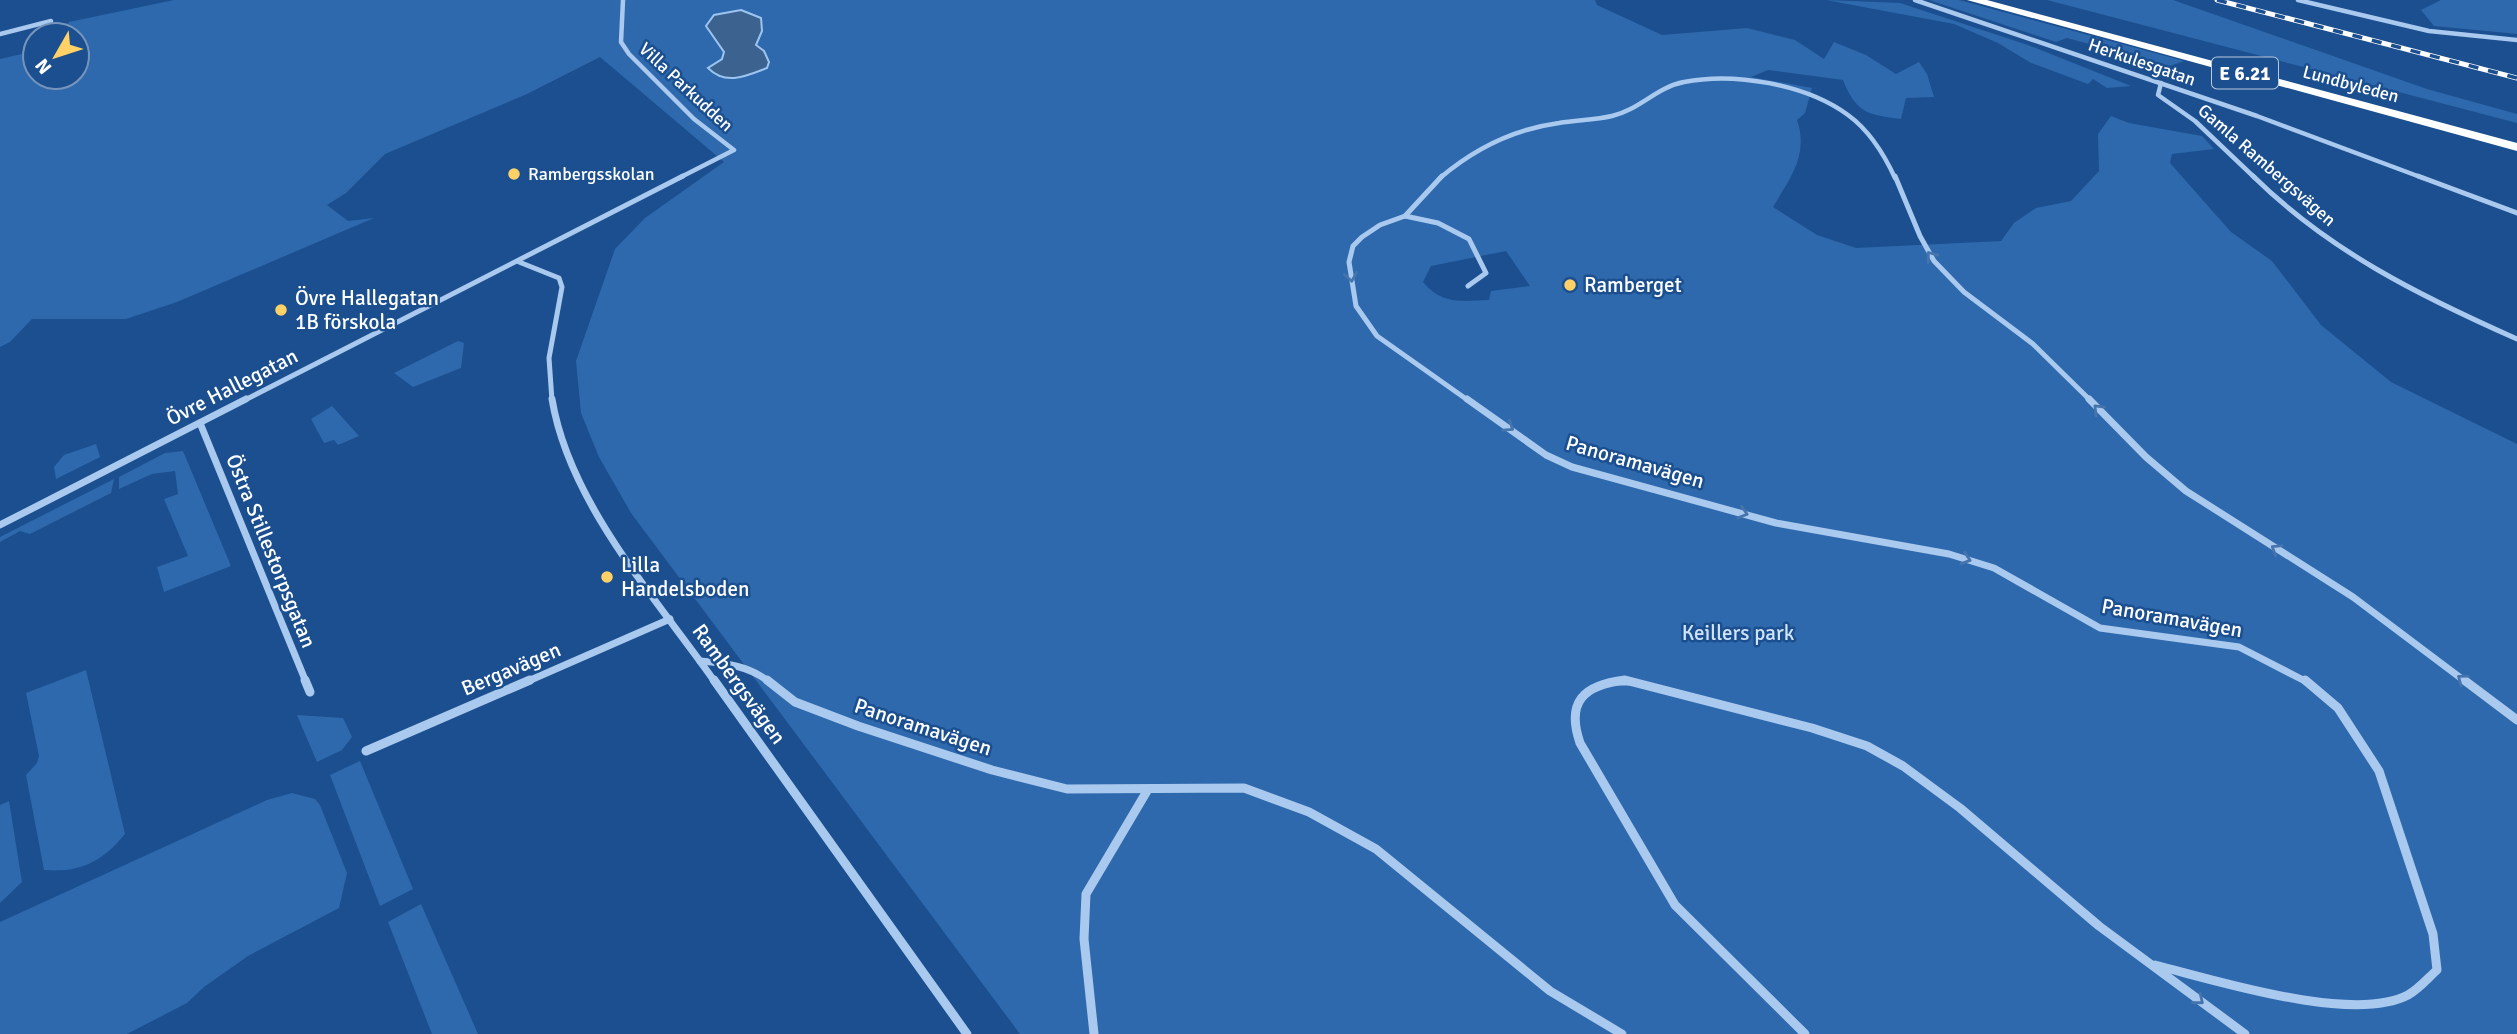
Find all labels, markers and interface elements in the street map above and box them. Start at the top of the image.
north arrow [21,21,91,91]
street label: Herkulesgatan [2085,33,2199,91]
street label: Villa Parkudden [634,38,738,136]
text: N [30,53,57,79]
road number: E 6.21 [2212,58,2278,88]
street label: Lundbyleden [2301,61,2401,107]
street label: Gamla Rambergsvägen [2194,99,2340,231]
place label: Rambergsskolan [528,163,655,185]
marker: Rambergsskolan [506,166,522,182]
one-way arrow [1927,251,1939,264]
one-way arrow [1343,271,1358,283]
place label: Ramberget [1584,272,1682,298]
marker: Ramberget [1562,277,1578,293]
place label: Övre Hallegatan 1B förskola [295,285,439,335]
marker: Övre Hallegatan 1B förskola [273,302,289,318]
street label: Övre Hallegatan [162,343,302,431]
one-way arrow [2094,405,2106,417]
one-way arrow [1501,419,1514,431]
street label: Panoramavägen [1563,430,1707,494]
street label: Östra Stillestorpsgatan [220,450,322,652]
one-way arrow [1737,504,1749,519]
one-way arrow [2271,544,2284,557]
one-way arrow [1959,551,1971,565]
place label: Lilla Handelsboden [621,552,749,602]
marker: Lilla Handelsboden [599,569,615,585]
street label: Panoramavägen [2099,593,2245,643]
street label: Rambergsvägen [687,619,791,749]
park label: Keillers park [1682,620,1795,646]
street label: Bergavägen [457,636,565,702]
one-way arrow [2457,675,2470,688]
street label: Panoramavägen [851,693,995,761]
one-way arrow [2192,992,2204,1005]

